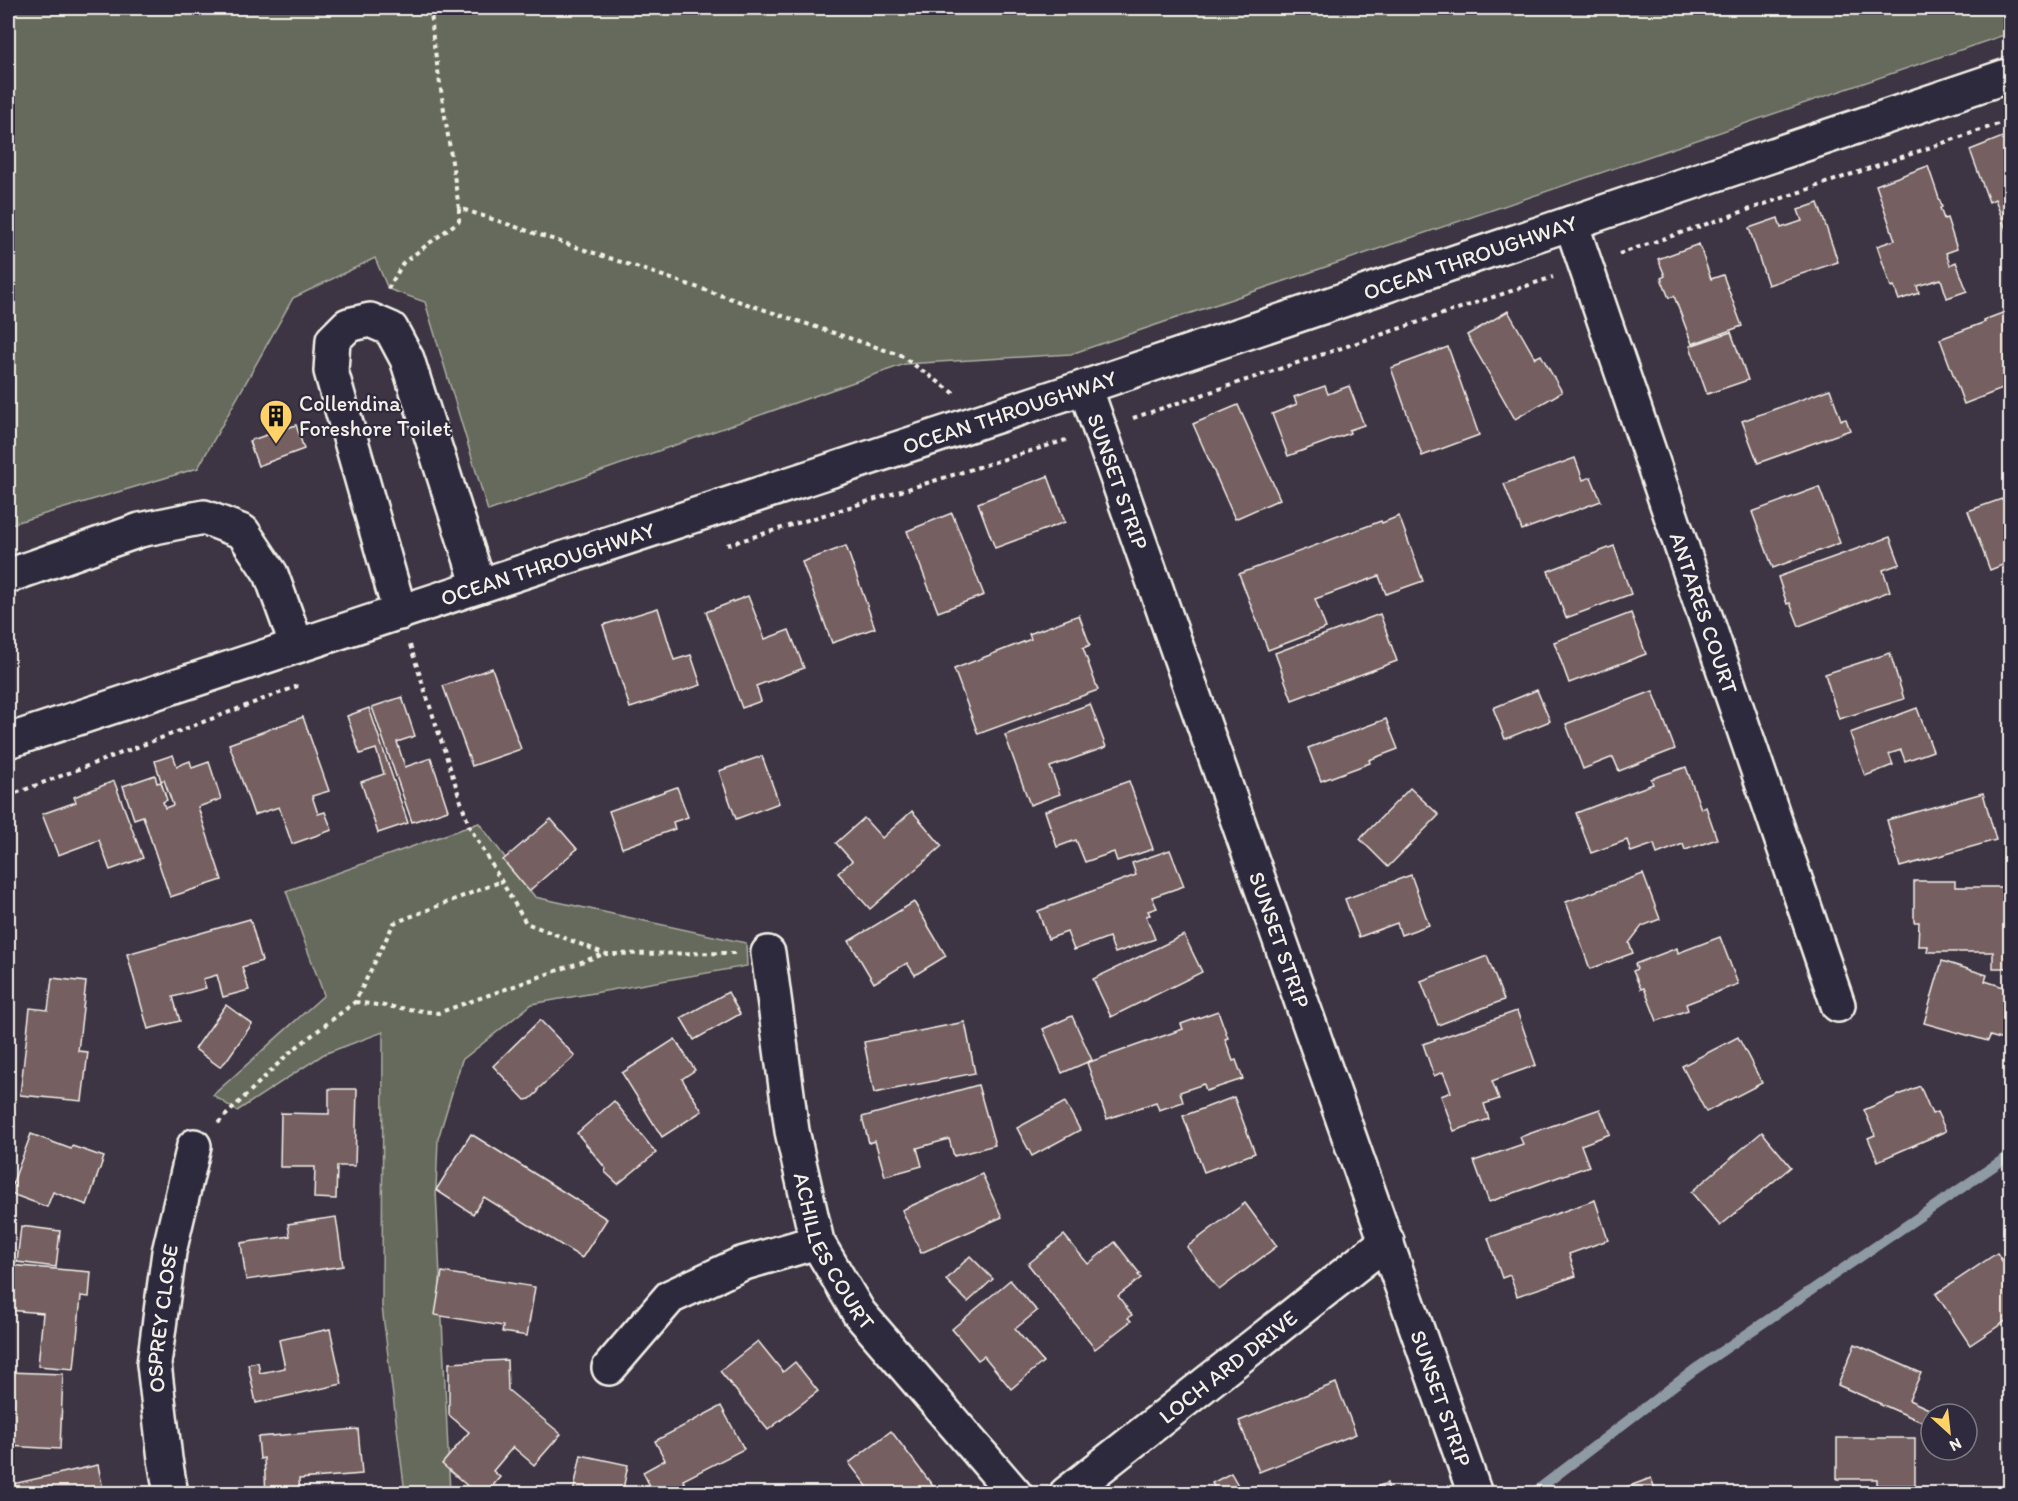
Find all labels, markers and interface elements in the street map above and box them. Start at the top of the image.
street label: OCEAN THROUGHWAY [1360,208,1581,306]
street label: OCEAN THROUGHWAY [899,364,1120,460]
place label: Collendina Foreshore Toilet [299,390,451,442]
building icon: Collendina Foreshore Toilet [258,398,294,445]
street label: SUNSET STRIP [1082,410,1155,553]
street label: OCEAN THROUGHWAY [437,516,659,611]
street label: ANTARES COURT [1664,529,1744,698]
street label: SUNSET STRIP [1243,868,1316,1012]
street label: ACHILLES COURT [788,1170,881,1336]
street label: OSPREY CLOSE [141,1241,184,1394]
street label: LOCH ARD DRIVE [1153,1304,1302,1429]
street label: SUNSET STRIP [1405,1326,1478,1470]
north arrow [1919,1402,1979,1462]
text: N [1946,1434,1965,1456]

